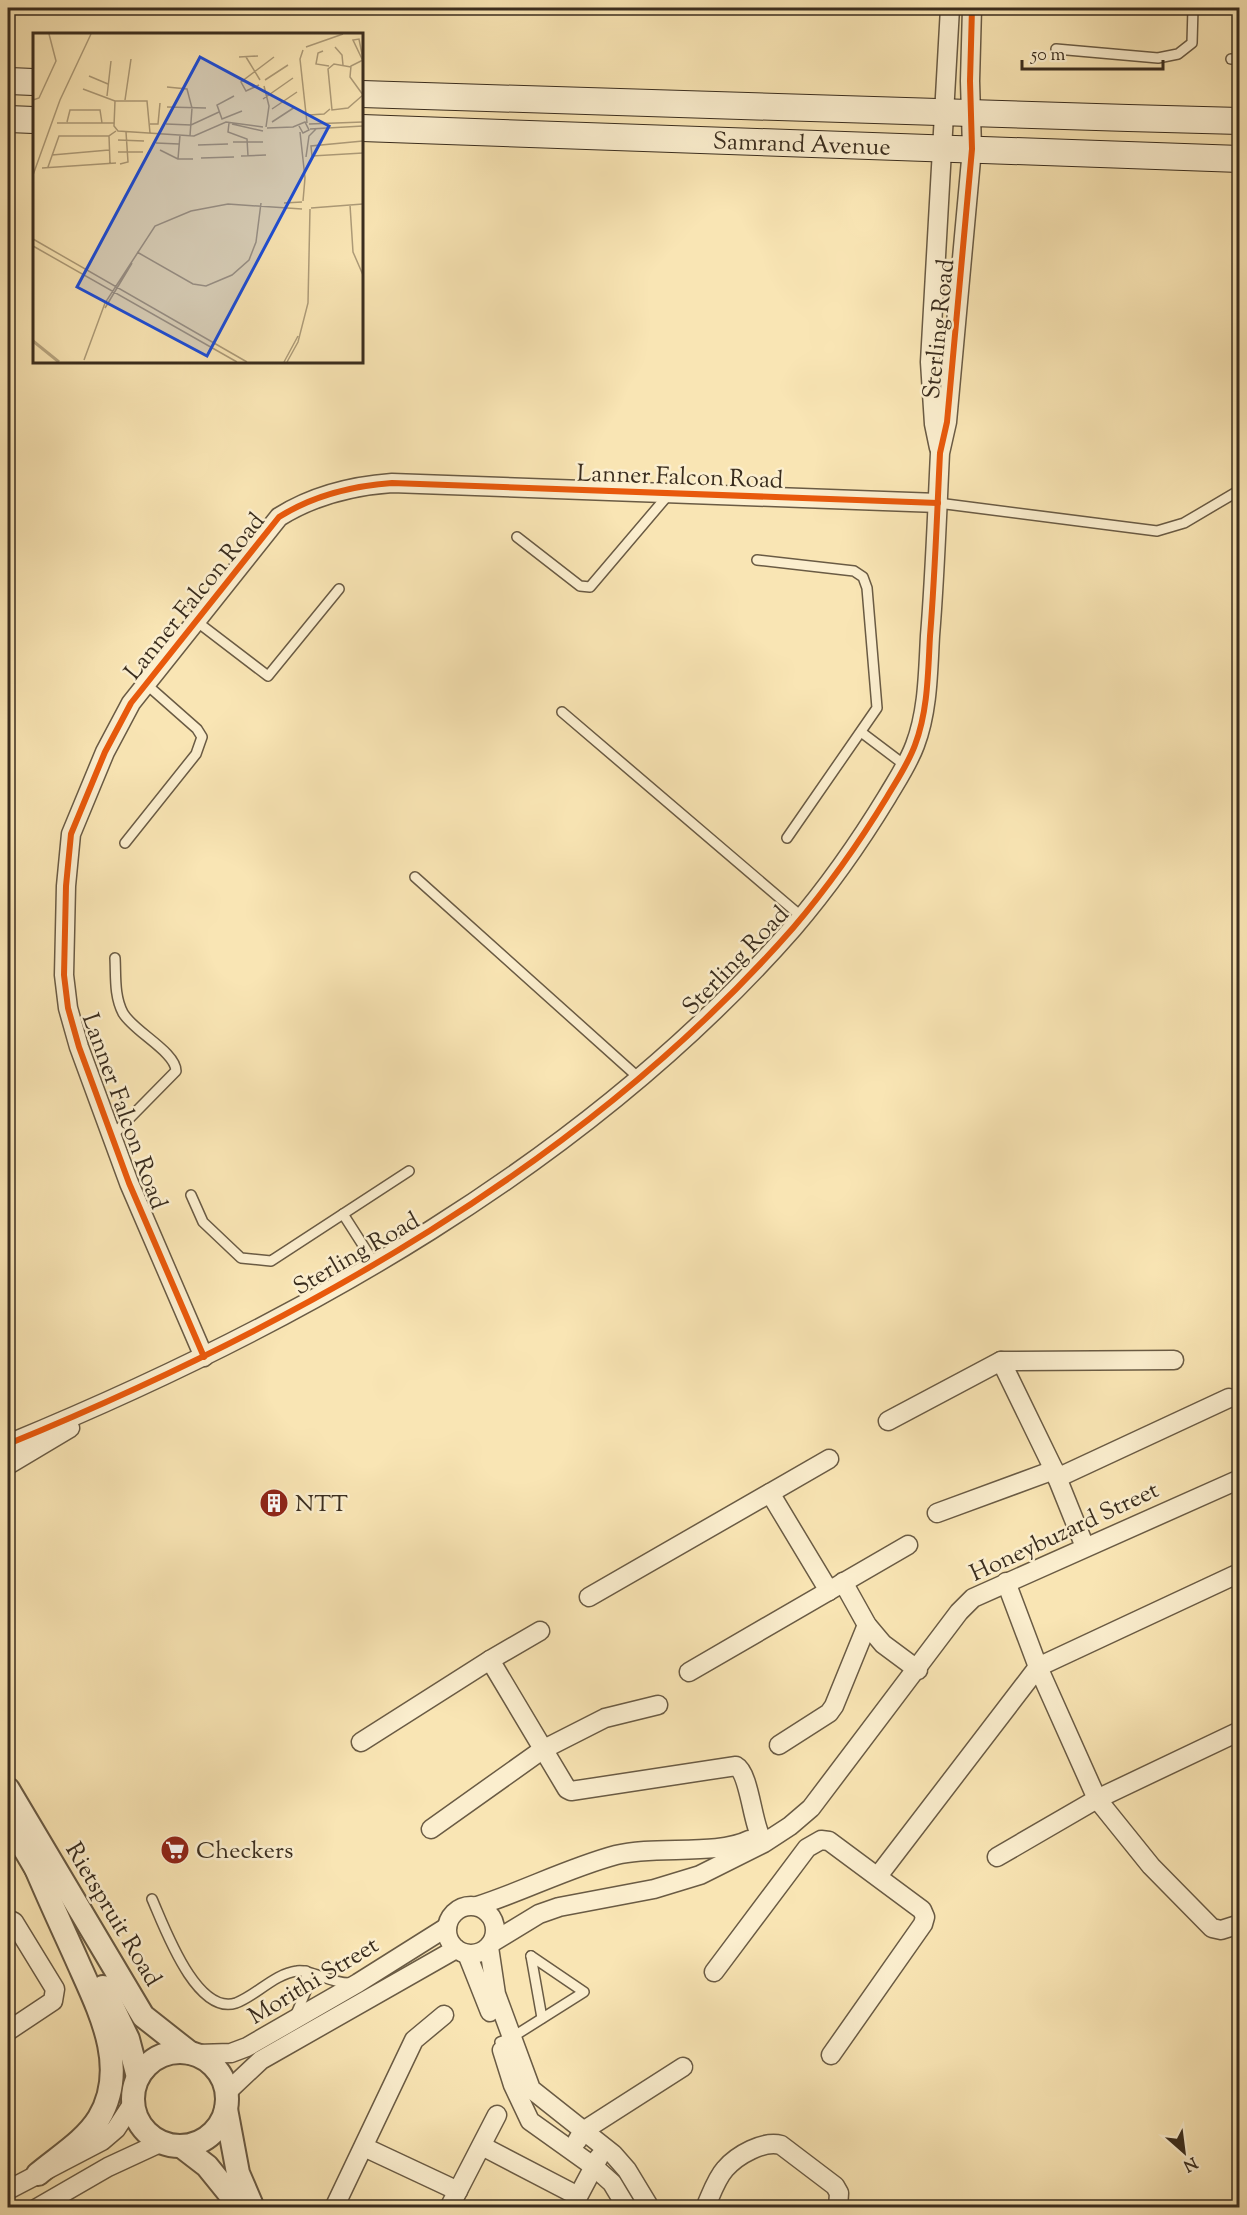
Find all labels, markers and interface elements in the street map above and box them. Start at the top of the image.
inset map [33,33,363,363]
scale bar [1022,33,1163,71]
text: 50 m [1030,43,1066,69]
street label: Samrand Avenue [712,125,891,166]
street label: Sterling Road [916,257,964,401]
street label: Lanner Falcon Road [576,457,784,499]
street label: Lanner Falcon Road [117,506,274,688]
street label: Sterling Road [675,899,798,1024]
street label: Lanner Falcon Road [72,1009,175,1215]
street label: Sterling Road [288,1205,427,1305]
street label: Honeybuzard Street [965,1474,1165,1592]
building icon: NTT [258,1487,290,1519]
place label: NTT [295,1488,348,1522]
supermarket icon: Checkers [159,1834,191,1866]
place label: Checkers [196,1835,293,1869]
street label: Rietspruit Road [56,1837,169,1994]
street label: Morithi Street [242,1929,386,2034]
north arrow [1154,2122,1214,2182]
text: N [1179,2150,1201,2176]

